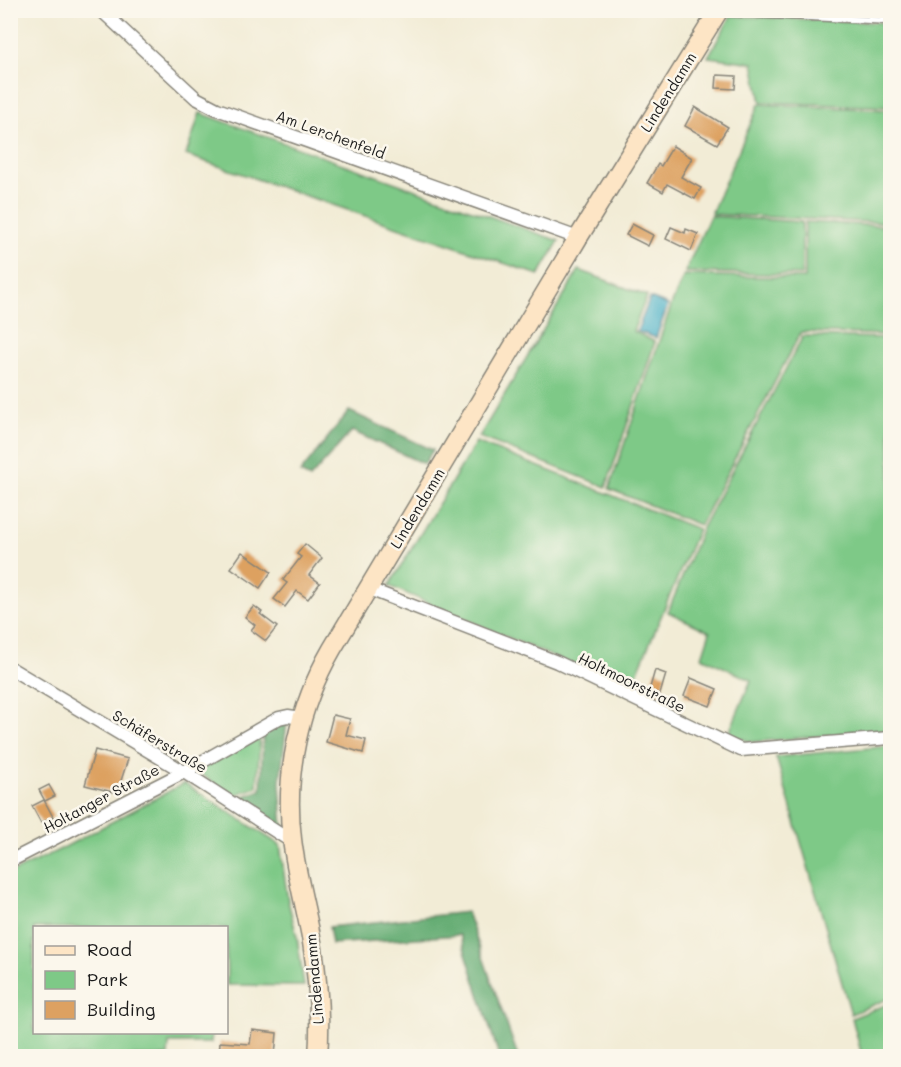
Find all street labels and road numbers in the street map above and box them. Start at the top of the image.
street label: Lindendamm [635,48,701,136]
street label: Am Lerchenfeld [273,105,389,163]
street label: Lindendamm [385,464,449,552]
street label: Holtmoorstraße [575,647,689,717]
street label: Schäferstraße [109,705,211,777]
street label: Holtanger Straße [40,759,162,837]
street label: Lindendamm [300,933,328,1025]

